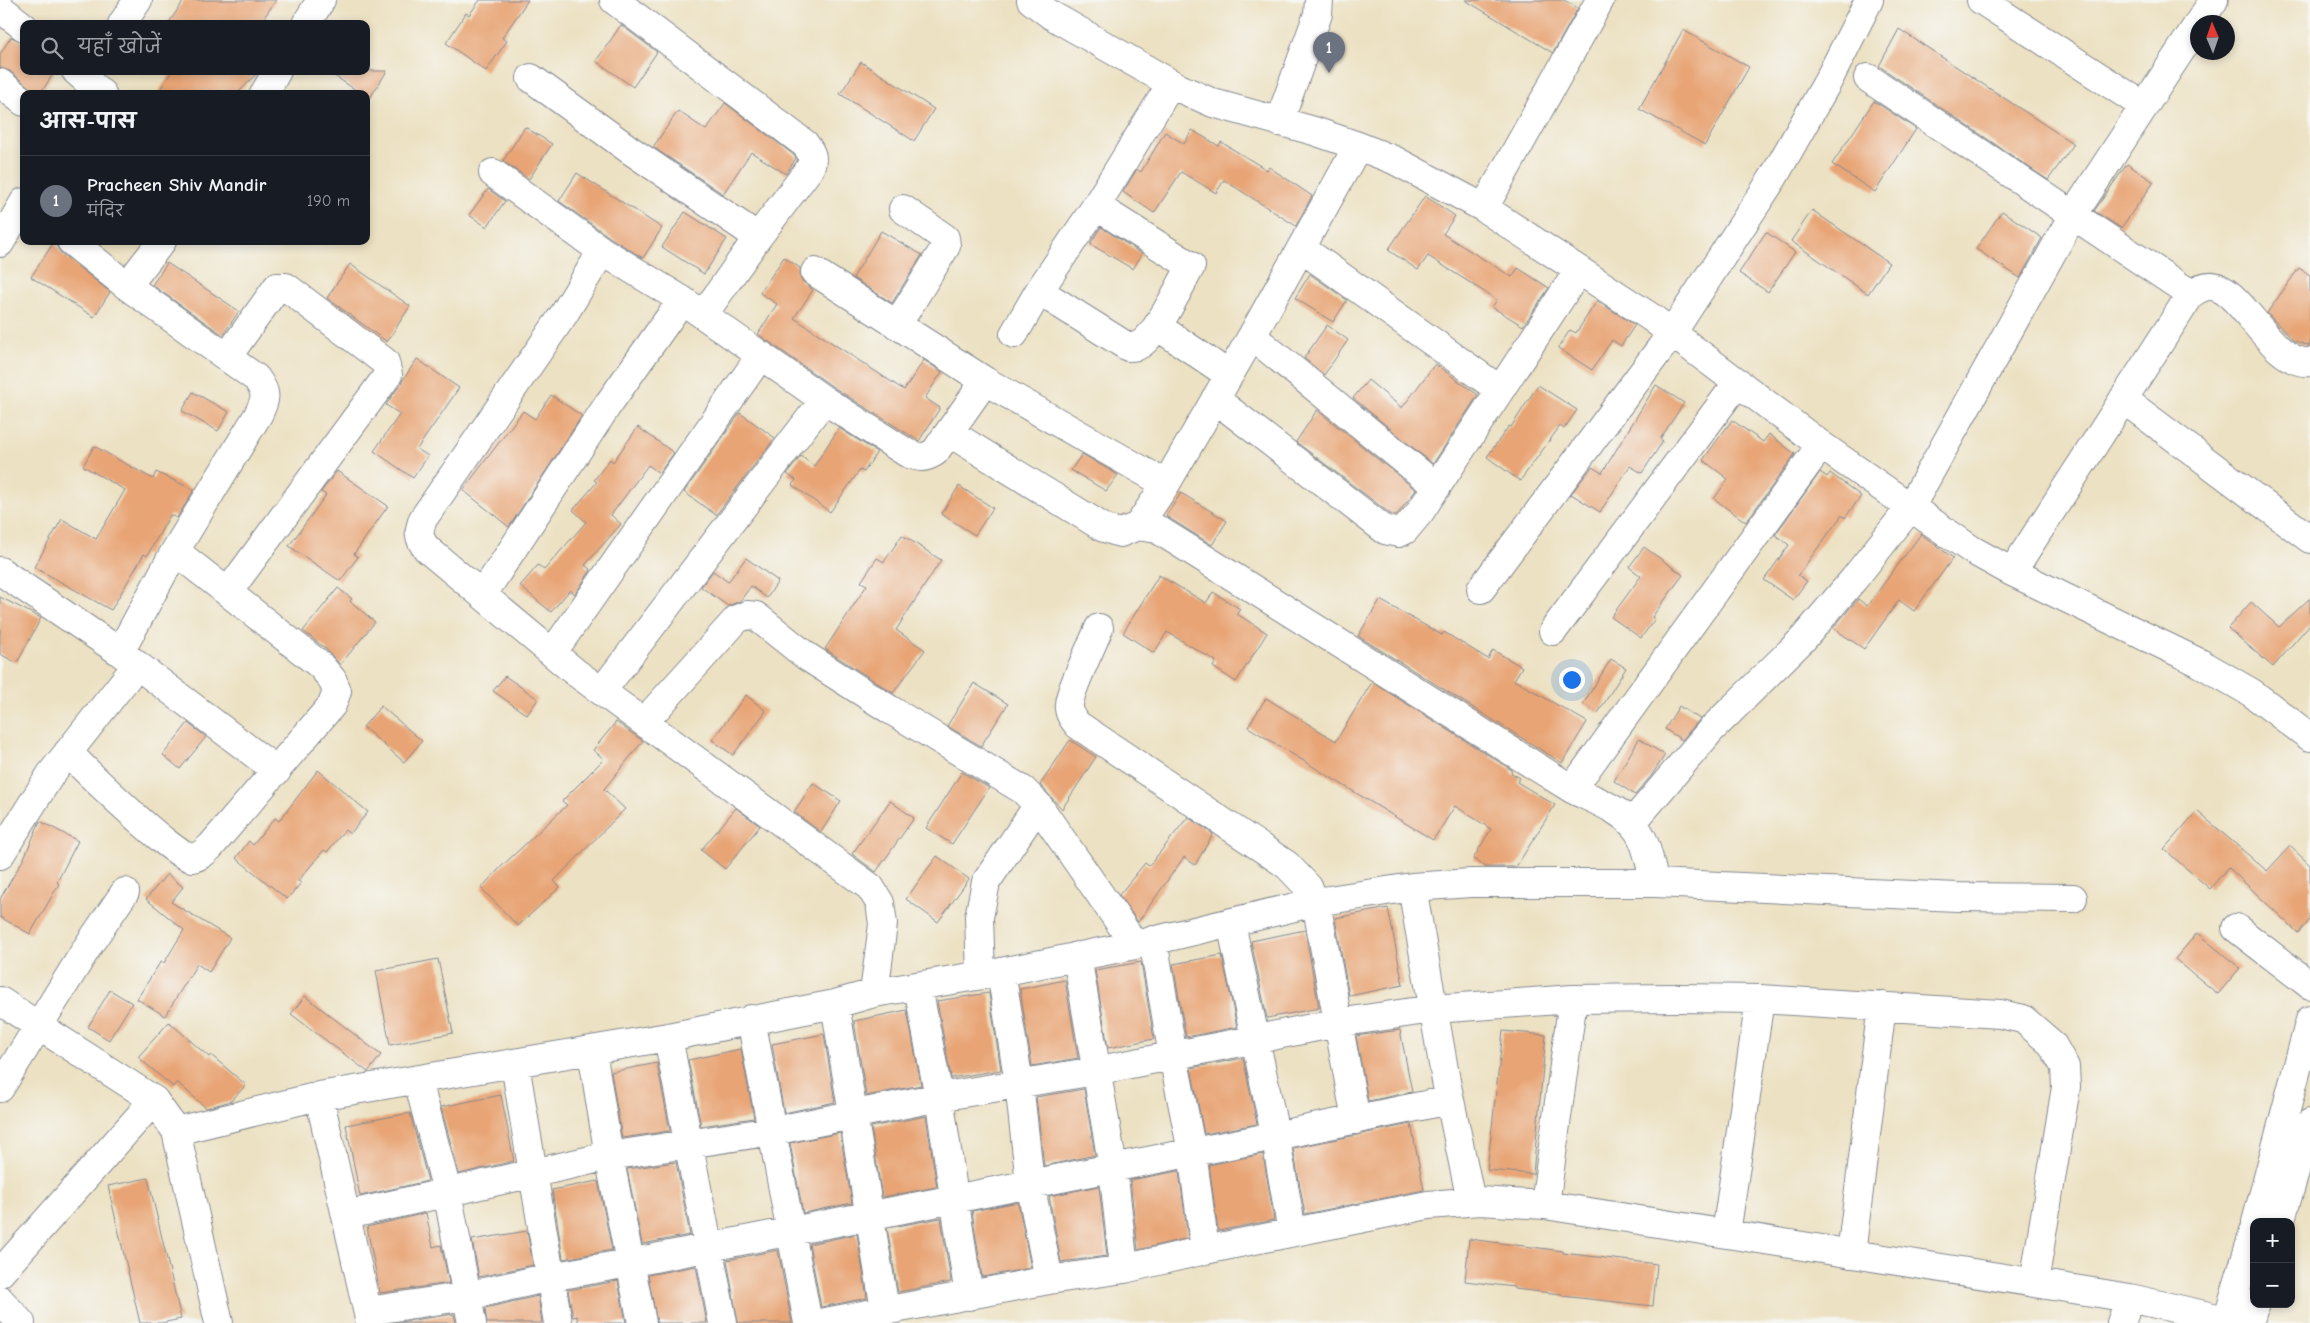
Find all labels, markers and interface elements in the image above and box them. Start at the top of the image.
north arrow [2190,15,2235,60]
search box [20,20,370,75]
pin: 1 [1313,32,1345,73]
icon: search [38,34,66,62]
text: यहाँ खोजें [78,36,161,58]
text: आस-पास [40,109,136,133]
text: Pracheen Shiv Mandir [87,174,266,196]
text: 1 [53,192,59,210]
text: 190 m [307,192,350,210]
text: मंदिर [87,202,124,220]
your location [1559,667,1585,693]
map controls [2250,1218,2295,1308]
button: + [2250,1218,2295,1263]
button: − [2250,1263,2295,1308]

